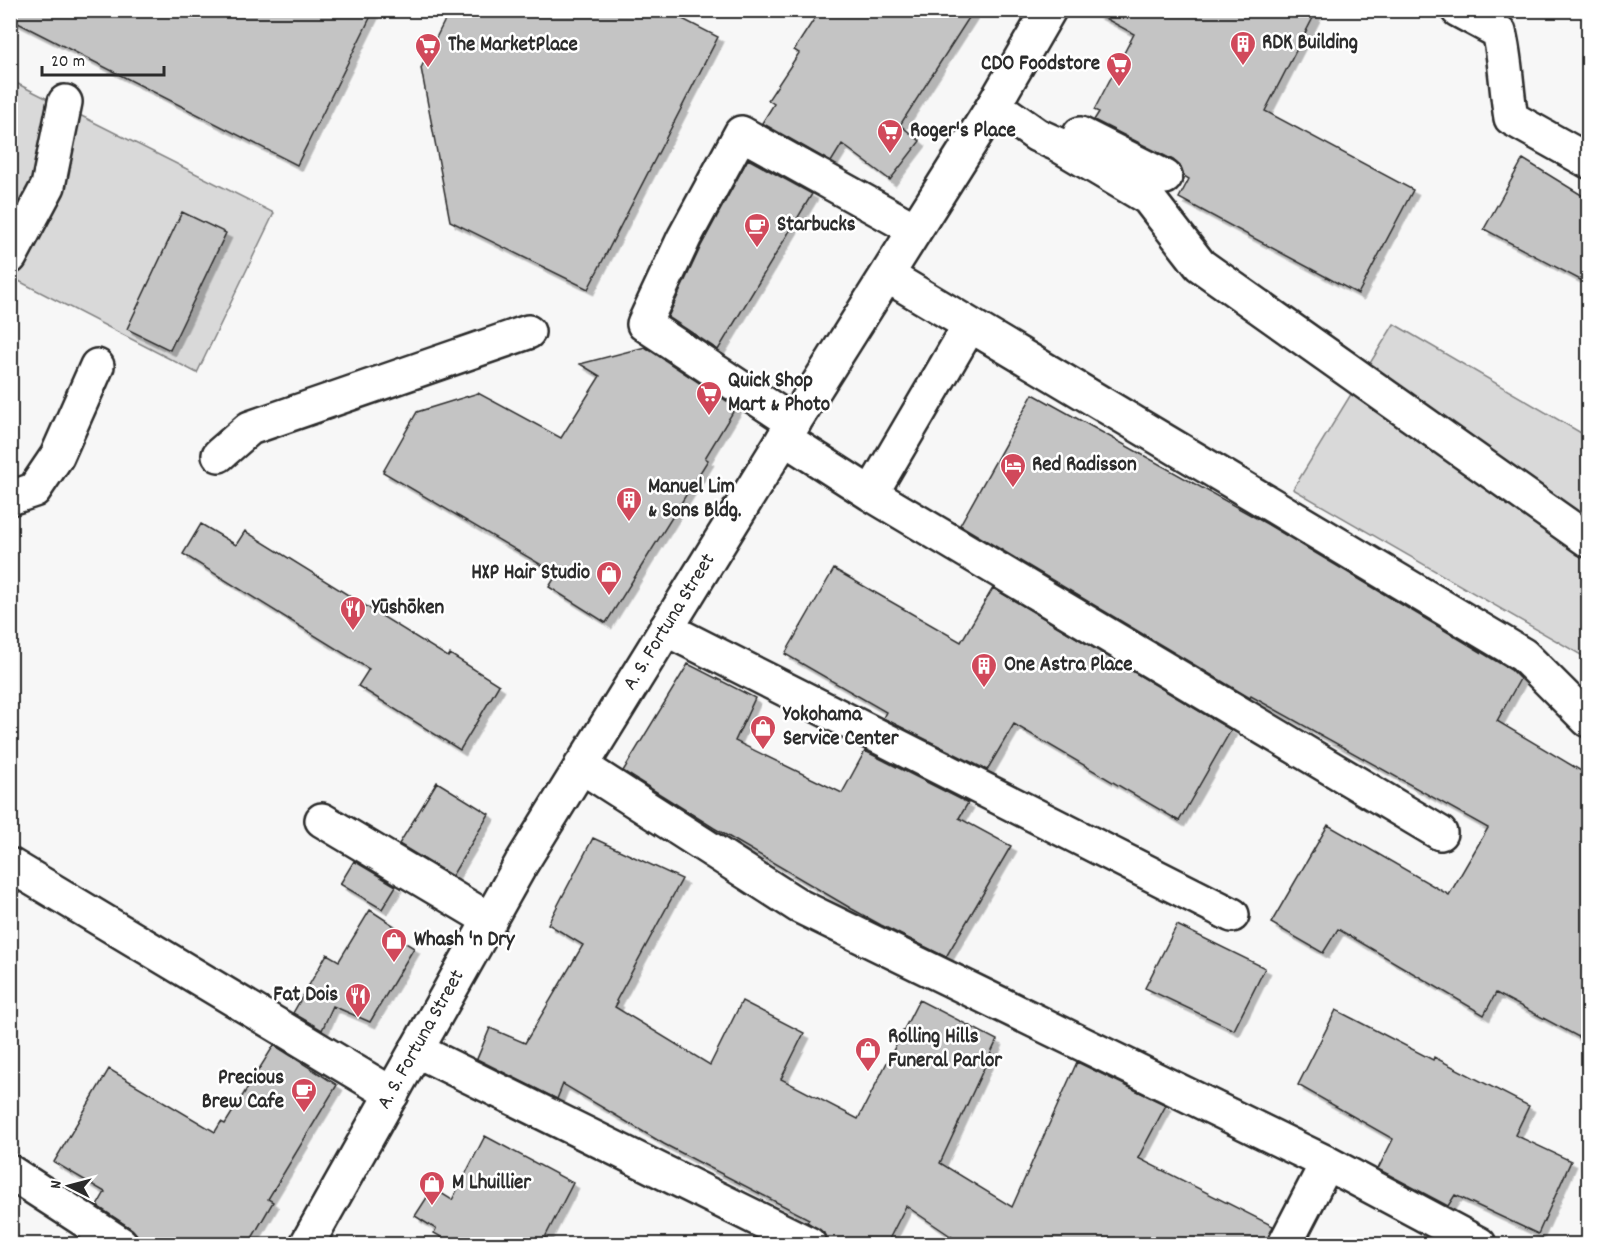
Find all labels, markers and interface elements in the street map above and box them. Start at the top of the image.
building icon: RDK Building [1228,29,1258,67]
place label: RDK Building [1262,29,1358,59]
supermarket icon: The MarketPlace [413,31,443,69]
place label: The MarketPlace [448,31,578,61]
scale bar [42,39,164,77]
text: 20 m [51,50,85,75]
place label: CDO Foodstore [981,50,1100,80]
supermarket icon: CDO Foodstore [1104,50,1134,88]
supermarket icon: Roger's Place [875,117,905,155]
place label: Roger's Place [910,117,1016,147]
cafe icon: Starbucks [742,211,772,249]
place label: Starbucks [777,211,856,241]
place label: Quick Shop Mart & Photo [728,367,830,421]
supermarket icon: Quick Shop Mart & Photo [694,379,724,417]
hotel icon: Red Radisson [998,451,1028,489]
place label: Red Radisson [1032,451,1137,481]
place label: Manuel Lim & Sons Bldg. [648,473,742,527]
building icon: Manuel Lim & Sons Bldg. [614,485,644,523]
street label: A. S. Fortuna Street [616,548,724,697]
place label: HXP Hair Studio [471,559,590,589]
shop icon: HXP Hair Studio [594,559,624,597]
restaurant icon: Yūshōken [338,594,368,632]
place label: Yūshōken [371,594,444,624]
building icon: One Astra Place [969,651,999,689]
place label: One Astra Place [1004,651,1132,681]
place label: Yokohama Service Center [782,701,900,755]
shop icon: Yokohama Service Center [748,713,778,751]
shop icon: Whash 'n Dry [379,926,409,964]
place label: Whash 'n Dry [414,926,516,956]
street label: A. S. Fortuna Street [370,965,473,1115]
place label: Fat Dois [273,981,338,1011]
restaurant icon: Fat Dois [343,981,373,1019]
place label: Rolling Hills Funeral Parlor [888,1023,1003,1077]
shop icon: Rolling Hills Funeral Parlor [853,1035,883,1073]
place label: Precious Brew Cafe [202,1064,284,1118]
cafe icon: Precious Brew Cafe [289,1076,319,1114]
north arrow [39,1156,99,1216]
shop icon: M Lhuillier [417,1169,447,1207]
place label: M Lhuillier [452,1169,532,1199]
text: N [45,1179,68,1190]

